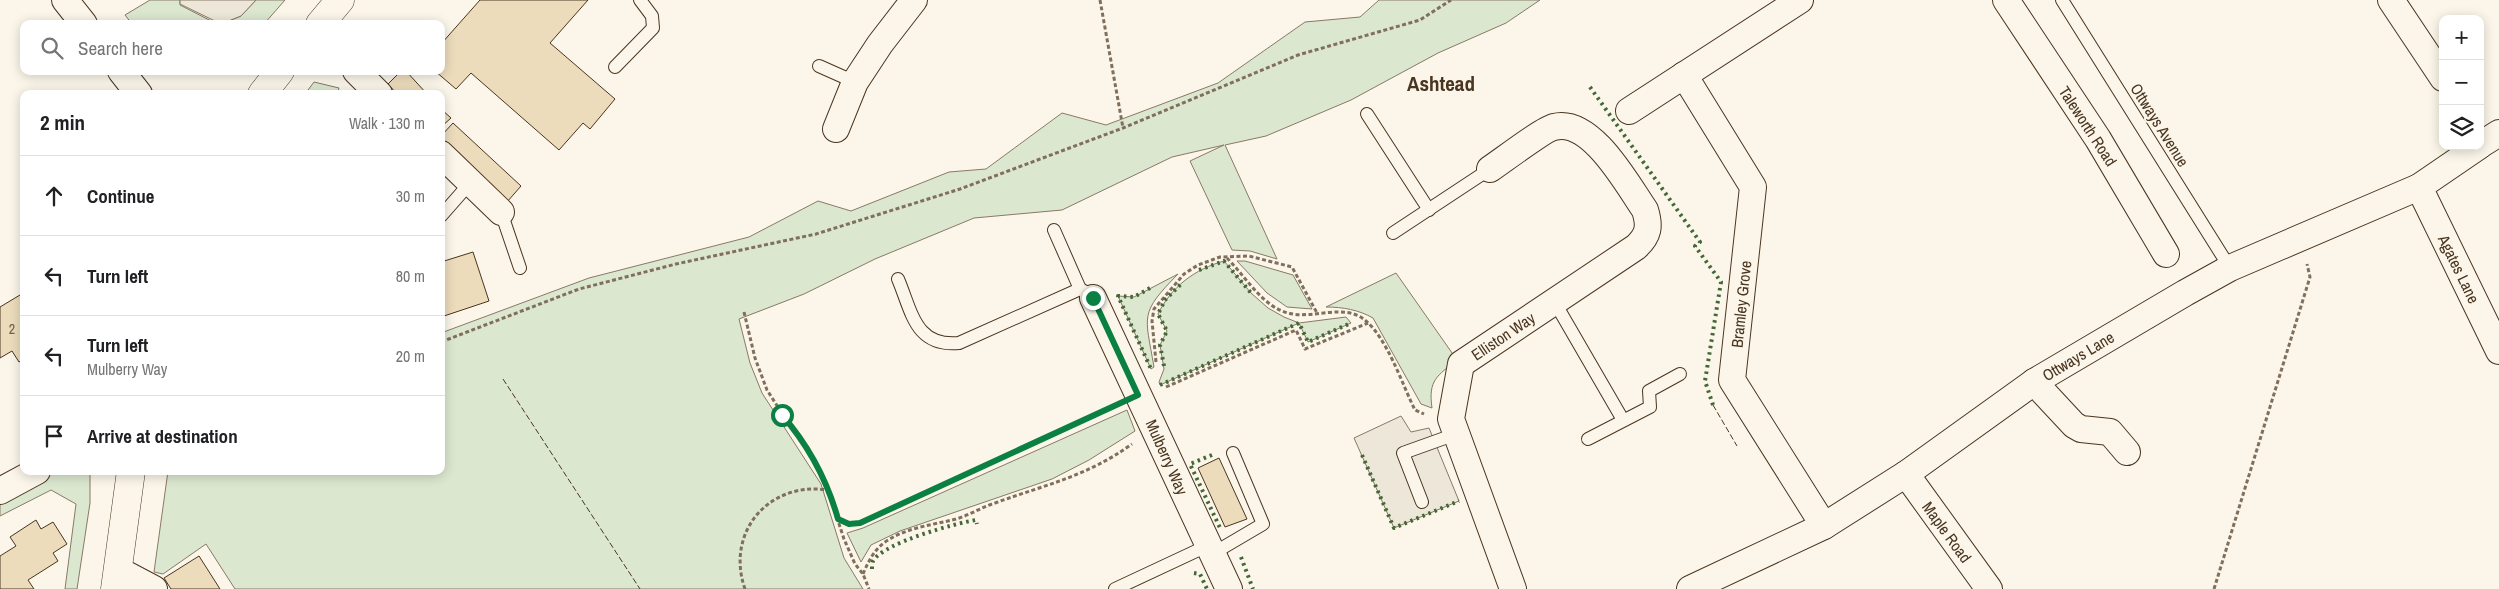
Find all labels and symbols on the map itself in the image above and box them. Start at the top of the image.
district label: Ashtead [1407,69,1475,98]
street label: Ottways Avenue [2126,79,2194,171]
street label: Taleworth Road [2054,82,2122,170]
street label: Agates Lane [2433,230,2485,307]
street label: Bramley Grove [1725,259,1757,349]
route end [1082,287,1105,310]
street label: Elliston Way [1467,306,1540,365]
house number: 2 [9,320,15,338]
street label: Ottways Lane [2038,326,2118,386]
route start [771,404,794,427]
street label: Mulberry Way [1141,416,1194,499]
street label: Maple Road [1917,497,1977,567]

